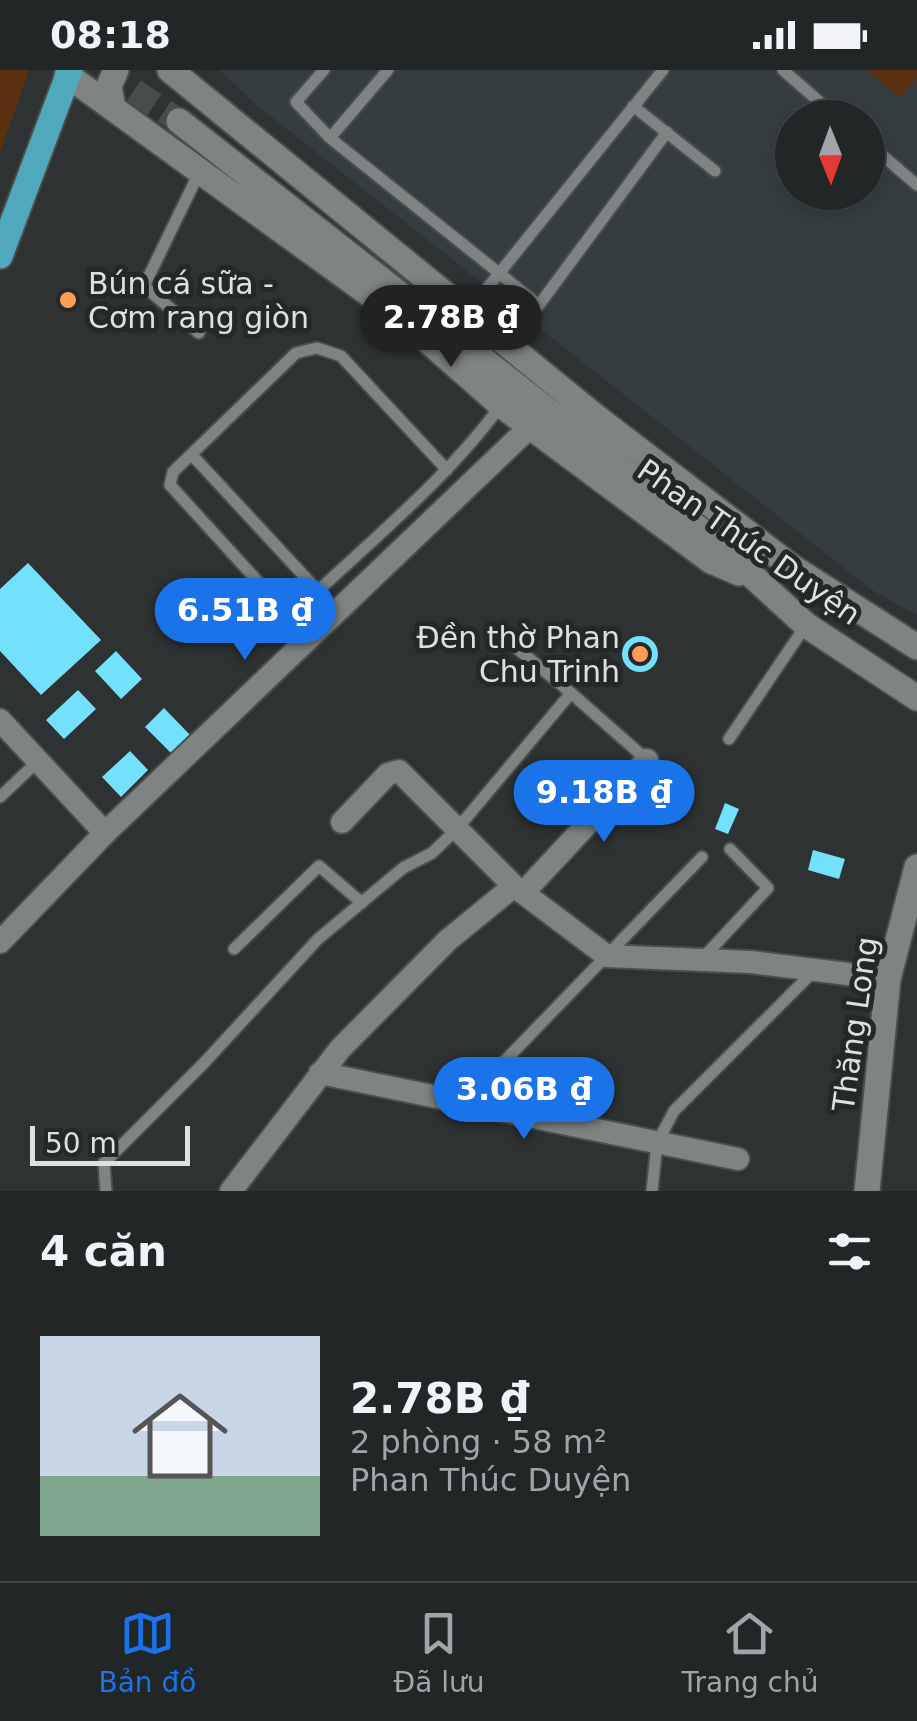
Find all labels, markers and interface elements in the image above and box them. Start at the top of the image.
text: 08:18 [50,13,171,57]
north arrow [775,100,885,210]
map controls [775,100,885,210]
place label: Bún cá sữa - Cơm rang giòn [88,266,309,335]
pin: 2.78B ₫ [359,285,543,370]
marker: Bún cá sữa - Cơm rang giòn [57,289,79,311]
text: 2.78B ₫ [383,298,519,336]
street label: Phan Thúc Duyện [631,452,867,632]
pin: 6.51B ₫ [153,578,337,663]
text: 6.51B ₫ [177,591,313,629]
place label: Đền thờ Phan Chu Trinh [417,620,620,689]
marker: Đền thờ Phan Chu Trinh [629,643,651,665]
pin: 9.18B ₫ [512,760,696,845]
text: 9.18B ₫ [536,773,672,811]
street label: Thăng Long [825,934,885,1115]
pin: 3.06B ₫ [432,1057,616,1142]
text: 3.06B ₫ [456,1070,592,1108]
scale bar [30,1121,190,1166]
text: 50 m [45,1127,117,1160]
icon: filters [822,1224,877,1279]
text: 4 căn [40,1227,167,1276]
text: 2.78B ₫ [350,1374,529,1423]
icon: home [120,1376,240,1496]
text: 2 phòng · 58 m² [350,1423,607,1461]
text: Phan Thúc Duyện [350,1461,631,1499]
tab: Bản đồ [99,1606,196,1699]
tab: Đã lưu [393,1606,484,1699]
tab: Trang chủ [681,1606,818,1699]

